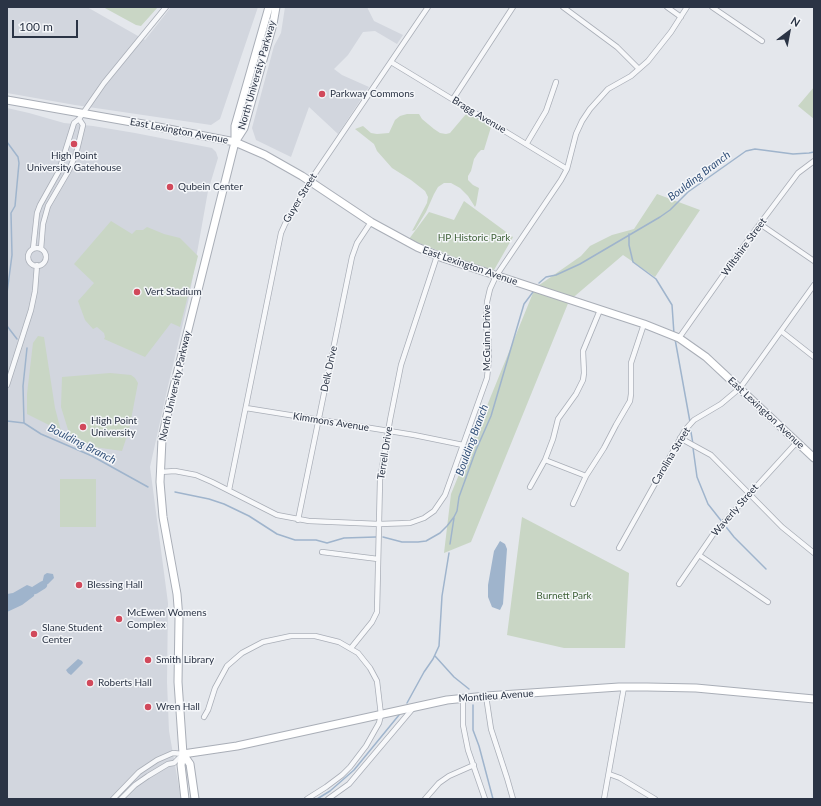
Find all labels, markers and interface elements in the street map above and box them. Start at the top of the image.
scale bar [14,12,80,38]
north arrow [769,12,809,52]
text: N [789,14,803,29]
text: 100 m [19,19,53,34]
street label: North University Parkway [236,19,278,131]
place label: Parkway Commons [330,88,414,100]
marker: Parkway Commons [317,89,327,99]
street label: Bragg Avenue [450,94,508,136]
street label: East Lexington Avenue [129,116,229,146]
marker: High Point University Gatehouse [69,139,79,149]
water label: Boulding Branch [665,148,733,204]
place label: High Point University Gatehouse [27,150,121,174]
street label: Guyer Street [281,171,319,225]
place label: Qubein Center [178,181,243,193]
marker: Qubein Center [165,182,175,192]
street label: Wiltshire Street [719,216,769,278]
park label: HP Historic Park [438,232,510,244]
street label: East Lexington Avenue [421,244,519,288]
place label: Vert Stadium [145,286,202,298]
marker: Vert Stadium [132,287,142,297]
street label: McGuinn Drive [481,305,493,371]
street label: North University Parkway [156,330,194,442]
street label: Delk Drive [318,345,340,393]
street label: East Lexington Avenue [725,375,807,451]
water label: Boulding Branch [453,403,491,477]
street label: Kimmons Avenue [292,410,370,434]
place label: High Point University [91,415,137,438]
water label: Boulding Branch [46,421,118,467]
marker: High Point University [78,422,88,432]
street label: Carolina Street [649,425,693,487]
street label: Terrell Drive [375,426,395,480]
street label: Waverly Street [709,482,761,538]
place label: Blessing Hall [87,579,143,591]
marker: Blessing Hall [74,580,84,590]
park label: Burnett Park [536,590,592,602]
place label: McEwen Womens Complex [127,607,207,630]
marker: McEwen Womens Complex [114,614,124,624]
place label: Slane Student Center [42,622,102,646]
marker: Slane Student Center [29,629,39,639]
place label: Smith Library [156,654,214,666]
marker: Smith Library [143,655,153,665]
place label: Roberts Hall [98,677,152,689]
marker: Roberts Hall [85,678,95,688]
street label: Montlieu Avenue [458,687,534,705]
place label: Wren Hall [156,701,200,713]
marker: Wren Hall [143,702,153,712]

